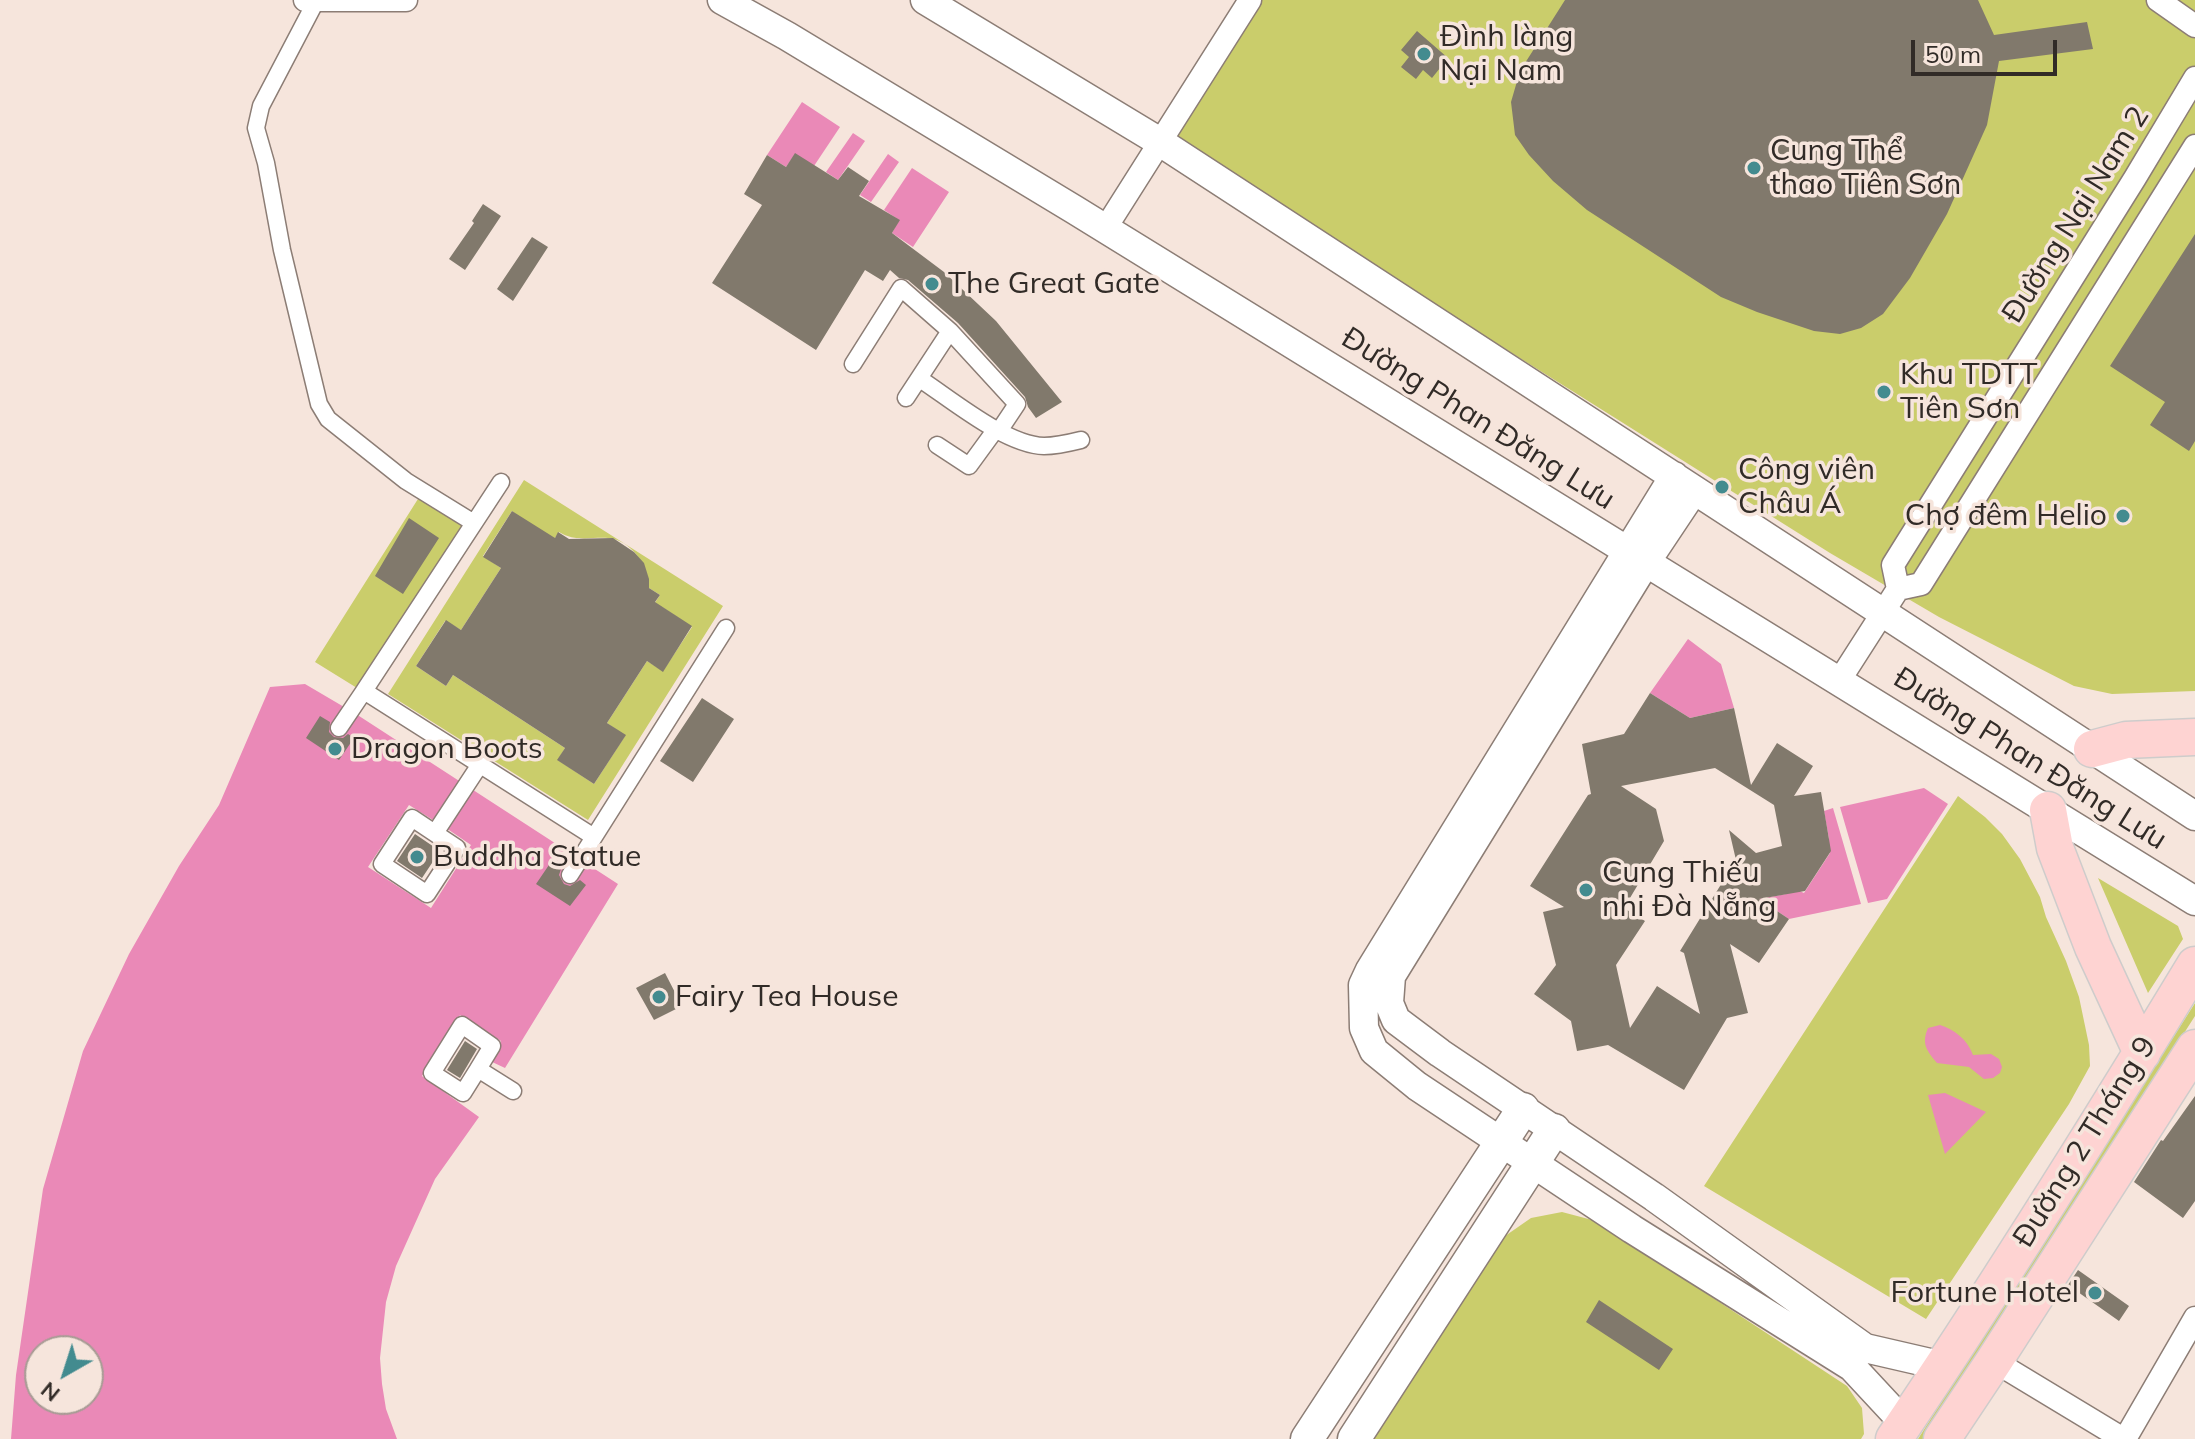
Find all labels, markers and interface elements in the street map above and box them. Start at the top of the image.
place label: Đình làng Nại Nam [1440,19,1573,90]
scale bar [1915,24,2061,74]
text: 50 m [1925,39,1981,69]
marker: Đình làng Nại Nam [1415,45,1433,63]
street label: Đường Nại Nam 2 [1995,100,2157,330]
place label: Cung Thể thao Tiên Sơn [1770,133,1961,204]
marker: Cung Thể thao Tiên Sơn [1745,159,1763,177]
place label: The Great Gate [948,266,1160,302]
marker: The Great Gate [923,275,941,293]
street label: Đường Phan Đăng Lưu [1335,320,1621,518]
place label: Khu TDTT Tiên Sơn [1900,357,2038,428]
marker: Khu TDTT Tiên Sơn [1875,383,1893,401]
place label: Công viên Châu Á [1738,452,1875,522]
marker: Công viên Châu Á [1713,478,1731,496]
place label: Chợ đêm Helio [1905,498,2107,534]
marker: Chợ đêm Helio [2114,507,2132,525]
street label: Đường Phan Đăng Lưu [1887,660,2173,858]
place label: Dragon Boots [351,731,543,767]
marker: Dragon Boots [326,740,344,758]
place label: Buddha Statue [433,839,641,875]
marker: Buddha Statue [408,848,426,866]
place label: Cung Thiếu nhi Đà Nẵng [1602,855,1776,926]
marker: Cung Thiếu nhi Đà Nẵng [1577,881,1595,899]
place label: Fairy Tea House [675,979,899,1015]
marker: Fairy Tea House [650,988,668,1006]
street label: Đường 2 Tháng 9 [2006,1030,2164,1254]
place label: Fortune Hotel [1891,1275,2079,1311]
marker: Fortune Hotel [2086,1284,2104,1302]
north arrow [24,1335,104,1415]
text: N [35,1376,65,1408]

